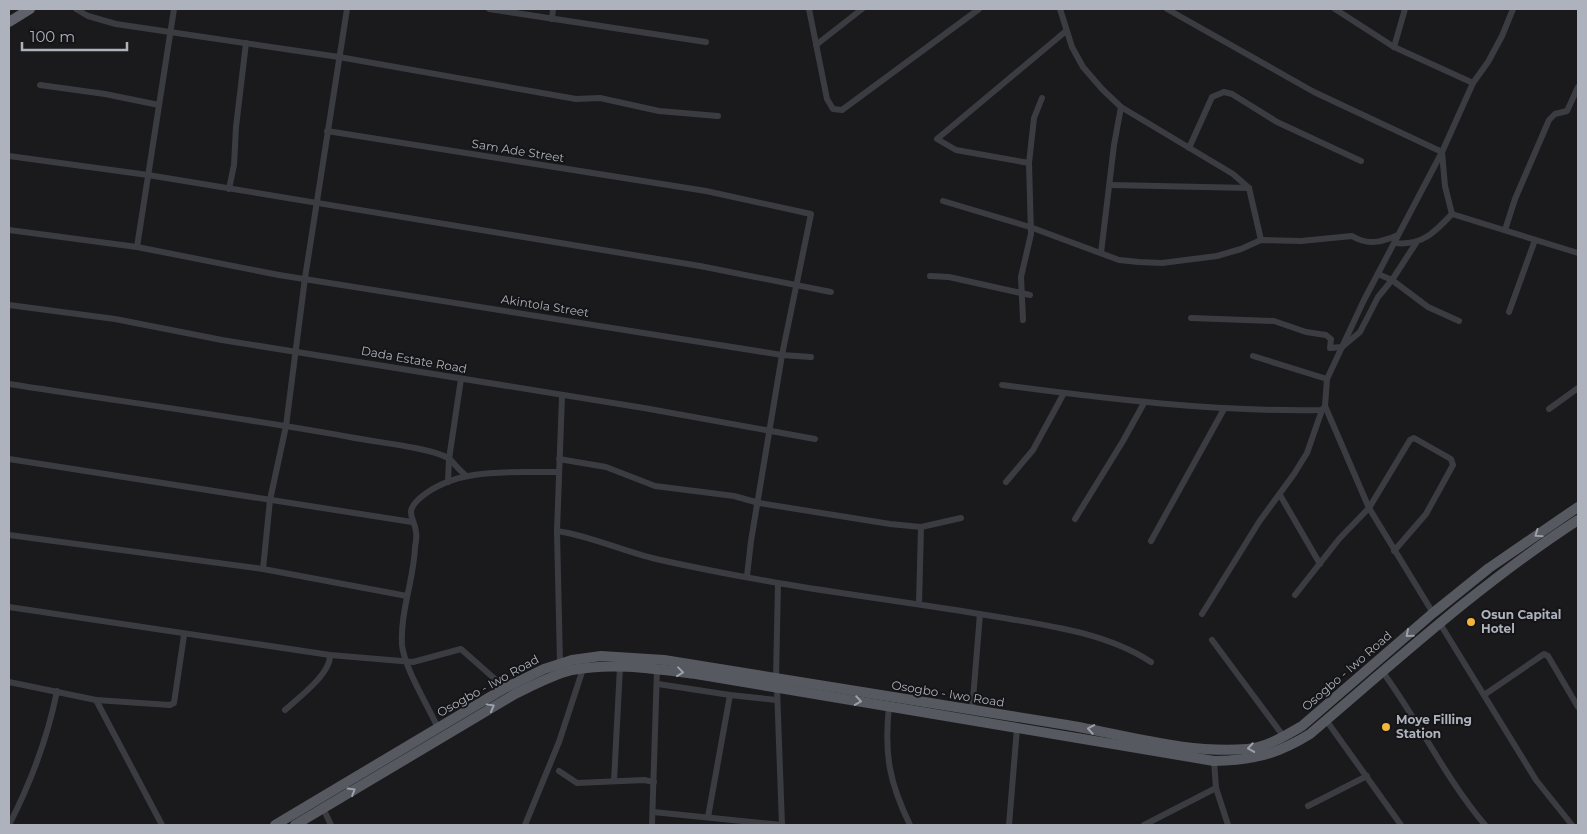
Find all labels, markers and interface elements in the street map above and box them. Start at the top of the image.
scale bar [22,20,128,52]
text: 100 m [30,27,75,46]
street label: Sam Ade Street [471,136,566,165]
street label: Akintola Street [500,291,590,320]
street label: Dada Estate Road [360,343,468,376]
one-way arrow [1534,528,1543,537]
place label: Osun Capital Hotel [1481,607,1561,636]
marker: Osun Capital Hotel [1465,616,1477,628]
street label: Osogbo - Iwo Road [1299,627,1395,714]
one-way arrow [1406,628,1415,637]
street label: Osogbo - Iwo Road [434,651,541,720]
one-way arrow [676,666,684,677]
street label: Osogbo - Iwo Road [890,677,1006,710]
one-way arrow [853,696,862,706]
one-way arrow [486,704,495,714]
place label: Moye Filling Station [1396,712,1472,741]
marker: Moye Filling Station [1380,721,1392,733]
one-way arrow [1086,725,1095,735]
one-way arrow [1247,742,1256,752]
one-way arrow [346,788,355,797]

